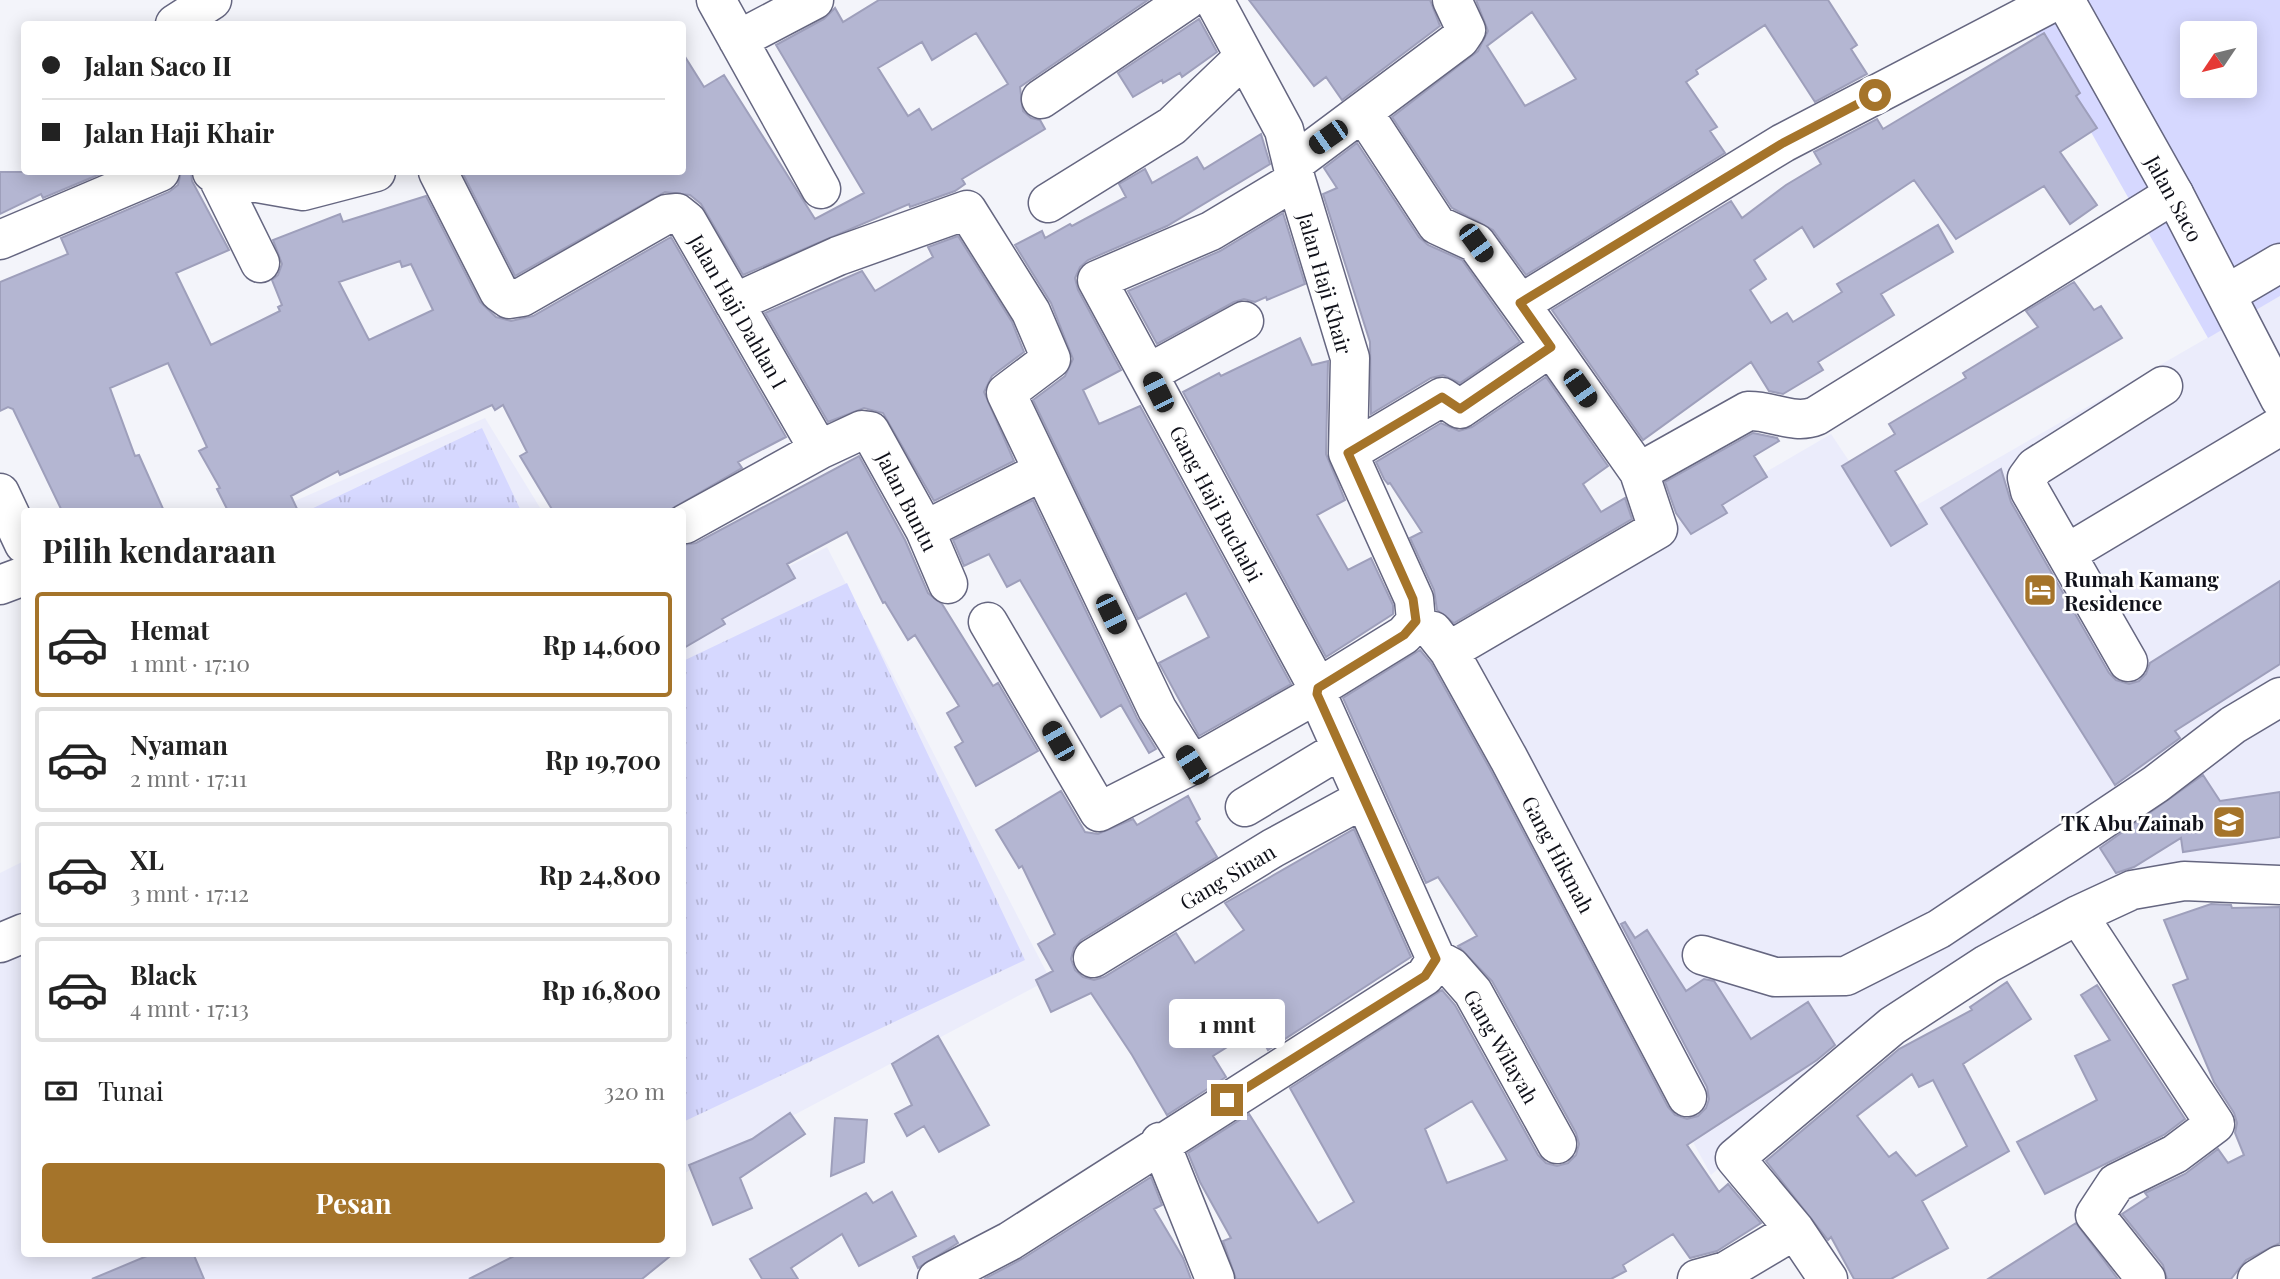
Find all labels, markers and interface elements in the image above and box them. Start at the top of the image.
north arrow [2180,21,2258,98]
map controls [2180,21,2257,98]
text: Jalan Saco II [84,48,232,83]
route start [1859,79,1891,111]
text: Jalan Haji Khair [84,115,274,150]
car [1305,116,1352,158]
street label: Jalan Saco [2139,149,2210,246]
street label: Jalan Haji Khair [1292,208,1360,358]
car [1456,220,1497,266]
street label: Jalan Haji Dahlan I [683,228,795,393]
car [1560,365,1601,411]
car [1140,369,1177,415]
street label: Gang Haji Buchabi [1164,420,1270,586]
street label: Jalan Buntu [870,445,945,556]
text: Pilih kendaraan [42,528,276,571]
place label: Rumah Kamang Residence [2064,564,2219,616]
hotel icon: Rumah Kamang Residence [2021,571,2059,609]
car [1093,591,1130,637]
text: Hemat [130,612,209,647]
icon: car [46,613,109,676]
text: Rp 14,600 [542,627,661,662]
text: 1 mnt · 17:10 [130,647,250,678]
car [1039,718,1078,764]
text: Nyaman [130,727,228,762]
icon: car [46,728,109,791]
text: Rp 19,700 [545,742,661,777]
car [1172,742,1213,788]
text: 2 mnt · 17:11 [130,762,247,793]
street label: Gang Hikmah [1516,791,1602,918]
school or university icon: TK Abu Zainab [2210,803,2248,841]
place label: TK Abu Zainab [2061,808,2204,836]
street label: Gang Sinan [1174,836,1280,916]
text: XL [130,842,164,877]
icon: car [46,843,109,906]
text: Rp 24,800 [539,857,661,892]
text: 3 mnt · 17:12 [130,877,249,908]
text: Black [130,957,197,992]
icon: car [46,958,109,1021]
text: Rp 16,800 [542,972,661,1007]
street label: Gang Wilayah [1458,984,1546,1109]
text: 4 mnt · 17:13 [130,992,249,1023]
callout: 1 mnt [1169,998,1285,1048]
text: 1 mnt [1198,1008,1256,1039]
icon: cash [42,1072,80,1110]
text: Tunai [98,1073,164,1108]
text: 320 m [604,1075,665,1106]
route end [1211,1084,1243,1116]
button: Pesan [42,1163,665,1243]

